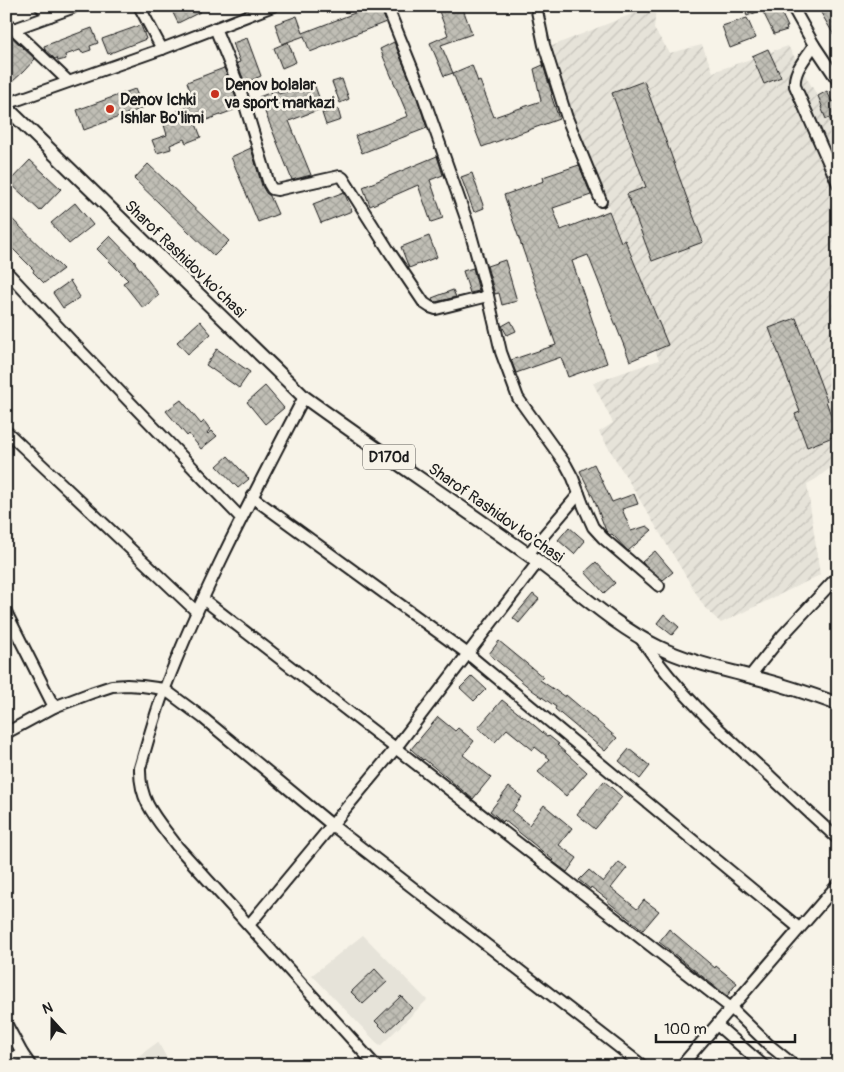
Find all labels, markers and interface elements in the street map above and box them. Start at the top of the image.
place label: Denov bolalar va sport markazi [224,75,335,113]
marker: Denov bolalar va sport markazi [209,88,221,100]
place label: Denov Ichki Ishlar Bo'limi [120,90,204,128]
marker: Denov Ichki Ishlar Bo'limi [104,103,116,115]
street label: Sharof Rashidov ko'chasi [120,196,250,322]
road number: D170d [363,444,415,470]
street label: Sharof Rashidov ko'chasi [424,459,568,567]
north arrow [28,994,78,1044]
text: N [40,999,55,1018]
scale bar [656,1012,795,1044]
text: 100 m [664,1020,707,1039]

